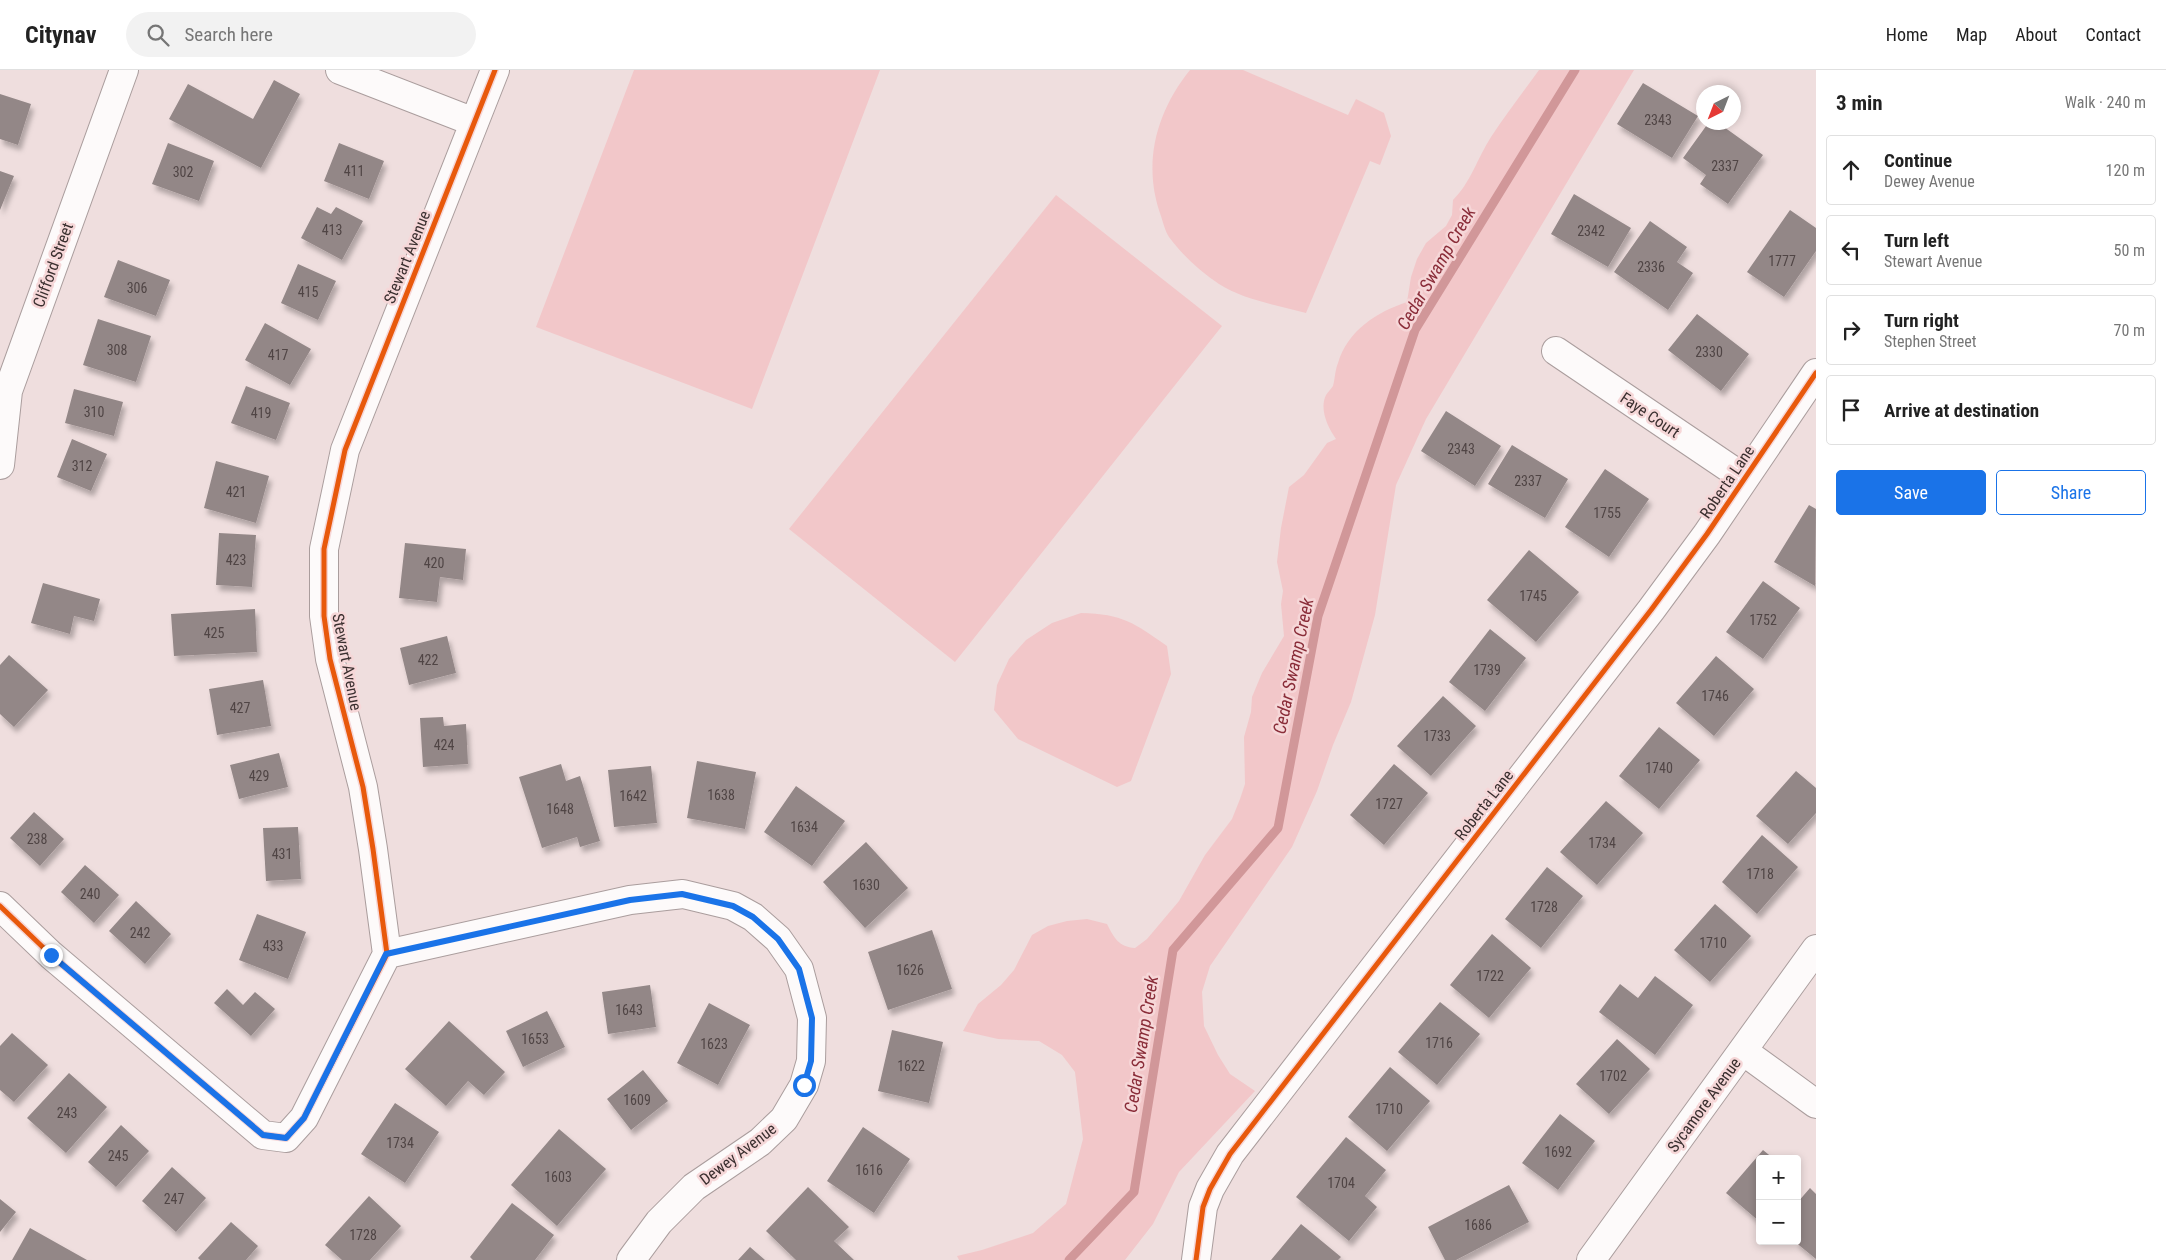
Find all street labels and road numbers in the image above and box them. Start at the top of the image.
street label: Stewart Avenue [380,208,434,306]
street label: Clifford Street [29,220,77,310]
street label: Faye Court [1617,388,1684,442]
street label: Roberta Lane [1696,442,1758,522]
street label: Stewart Avenue [328,612,366,712]
street label: Roberta Lane [1451,766,1517,844]
street label: Sycamore Avenue [1663,1054,1745,1156]
street label: Dewey Avenue [696,1119,780,1189]

